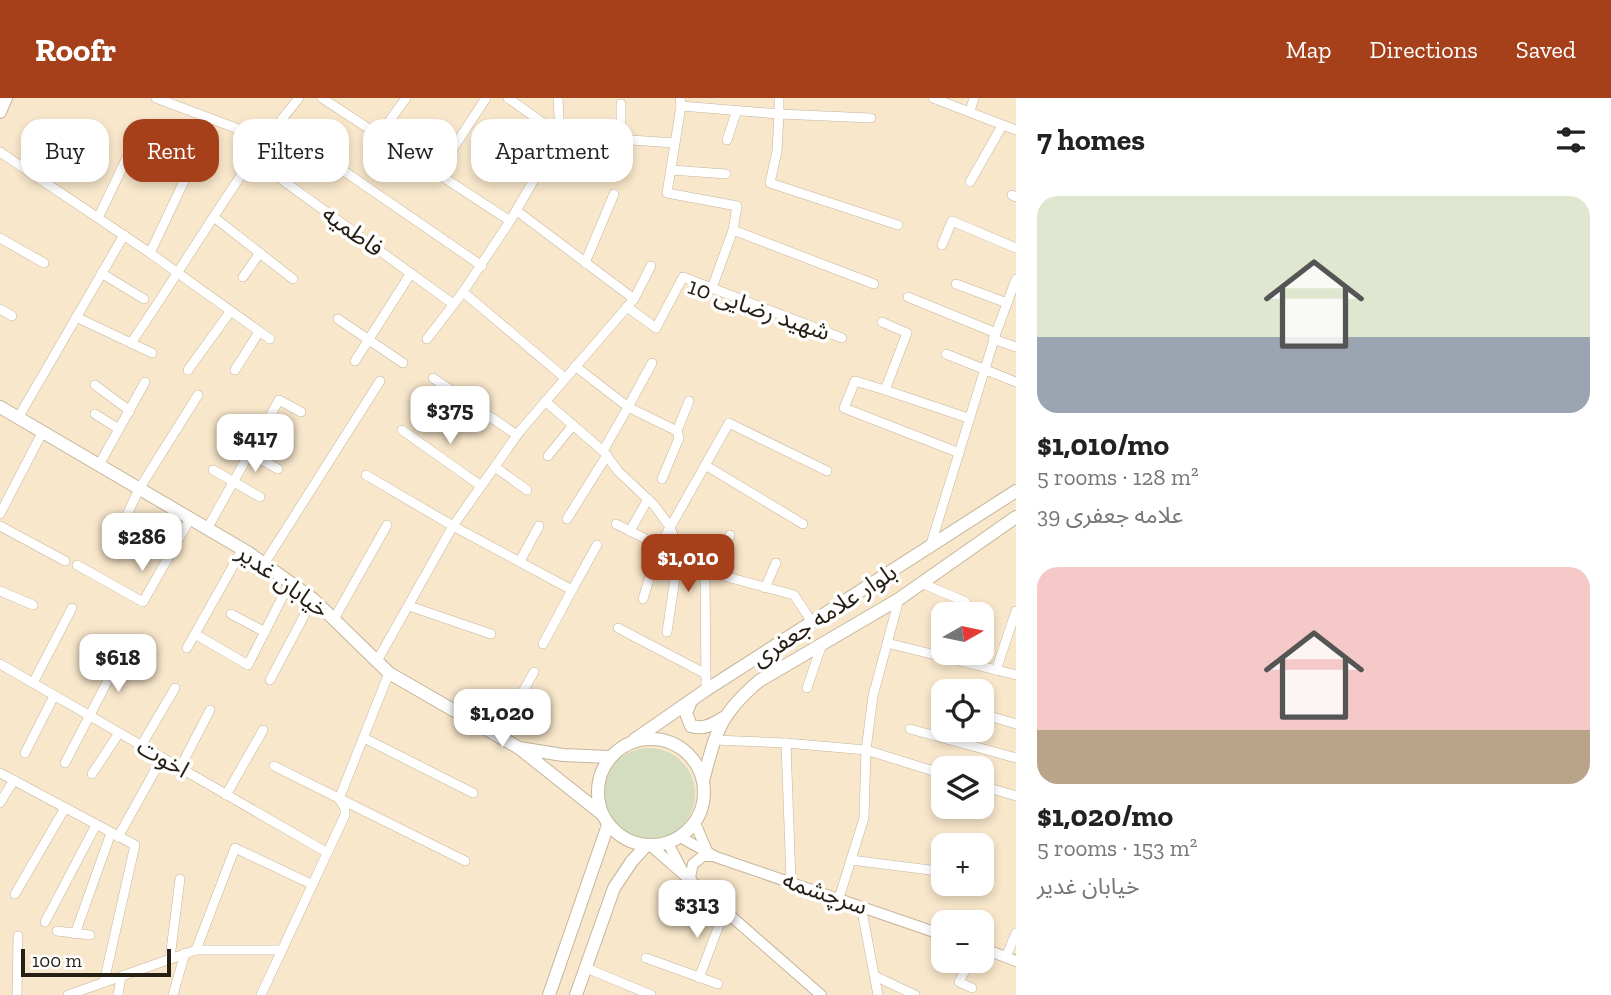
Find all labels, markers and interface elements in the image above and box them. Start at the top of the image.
text: Roofr [35,30,116,69]
text: Map [1286,35,1332,64]
text: Directions [1370,35,1478,64]
text: Saved [1516,35,1576,64]
chip: Buy [21,119,109,182]
chip: Rent [123,119,219,182]
chip: Filters [233,119,349,182]
chip: New [363,119,457,182]
chip: Apartment [471,119,633,182]
icon: filters [1552,121,1590,159]
text: 7 homes [1037,122,1145,158]
street label: فاطمیه [317,199,390,262]
icon: home [1251,241,1377,367]
street label: شهید رضایی 10 [684,271,834,346]
pin: $375 [409,386,491,446]
text: $375 [427,395,473,423]
pin: $417 [214,414,296,474]
text: $417 [233,423,277,451]
text: $1,010/mo [1037,427,1169,463]
text: 5 rooms · 128 m² [1037,463,1199,491]
text: علامه جعفری 39 [1037,501,1183,529]
pin: $286 [101,514,183,573]
text: $286 [118,522,166,550]
pin: $1,010 [631,534,745,594]
street label: خیابان غدیر [231,537,335,624]
text: $1,010 [657,543,719,571]
street label: بلوار علامه جعفری [746,557,902,672]
north arrow [931,602,994,665]
map controls [931,602,994,973]
icon: home [1251,612,1377,738]
pin: $618 [77,634,159,694]
text: $618 [95,643,141,671]
button: locate [931,679,994,742]
pin: $1,020 [445,690,559,749]
text: $1,020 [470,698,534,726]
street label: اخوت [132,731,194,784]
button: layers [931,756,994,819]
text: $1,020/mo [1037,798,1173,834]
button: + [931,833,994,896]
text: 5 rooms · 153 m² [1037,834,1198,862]
street label: سرچشمه [779,865,871,921]
text: خیابان غدیر [1037,872,1139,900]
pin: $313 [656,880,738,940]
text: $313 [674,889,720,917]
button: − [931,910,994,973]
scale bar [21,946,172,978]
text: 100 m [32,949,82,972]

